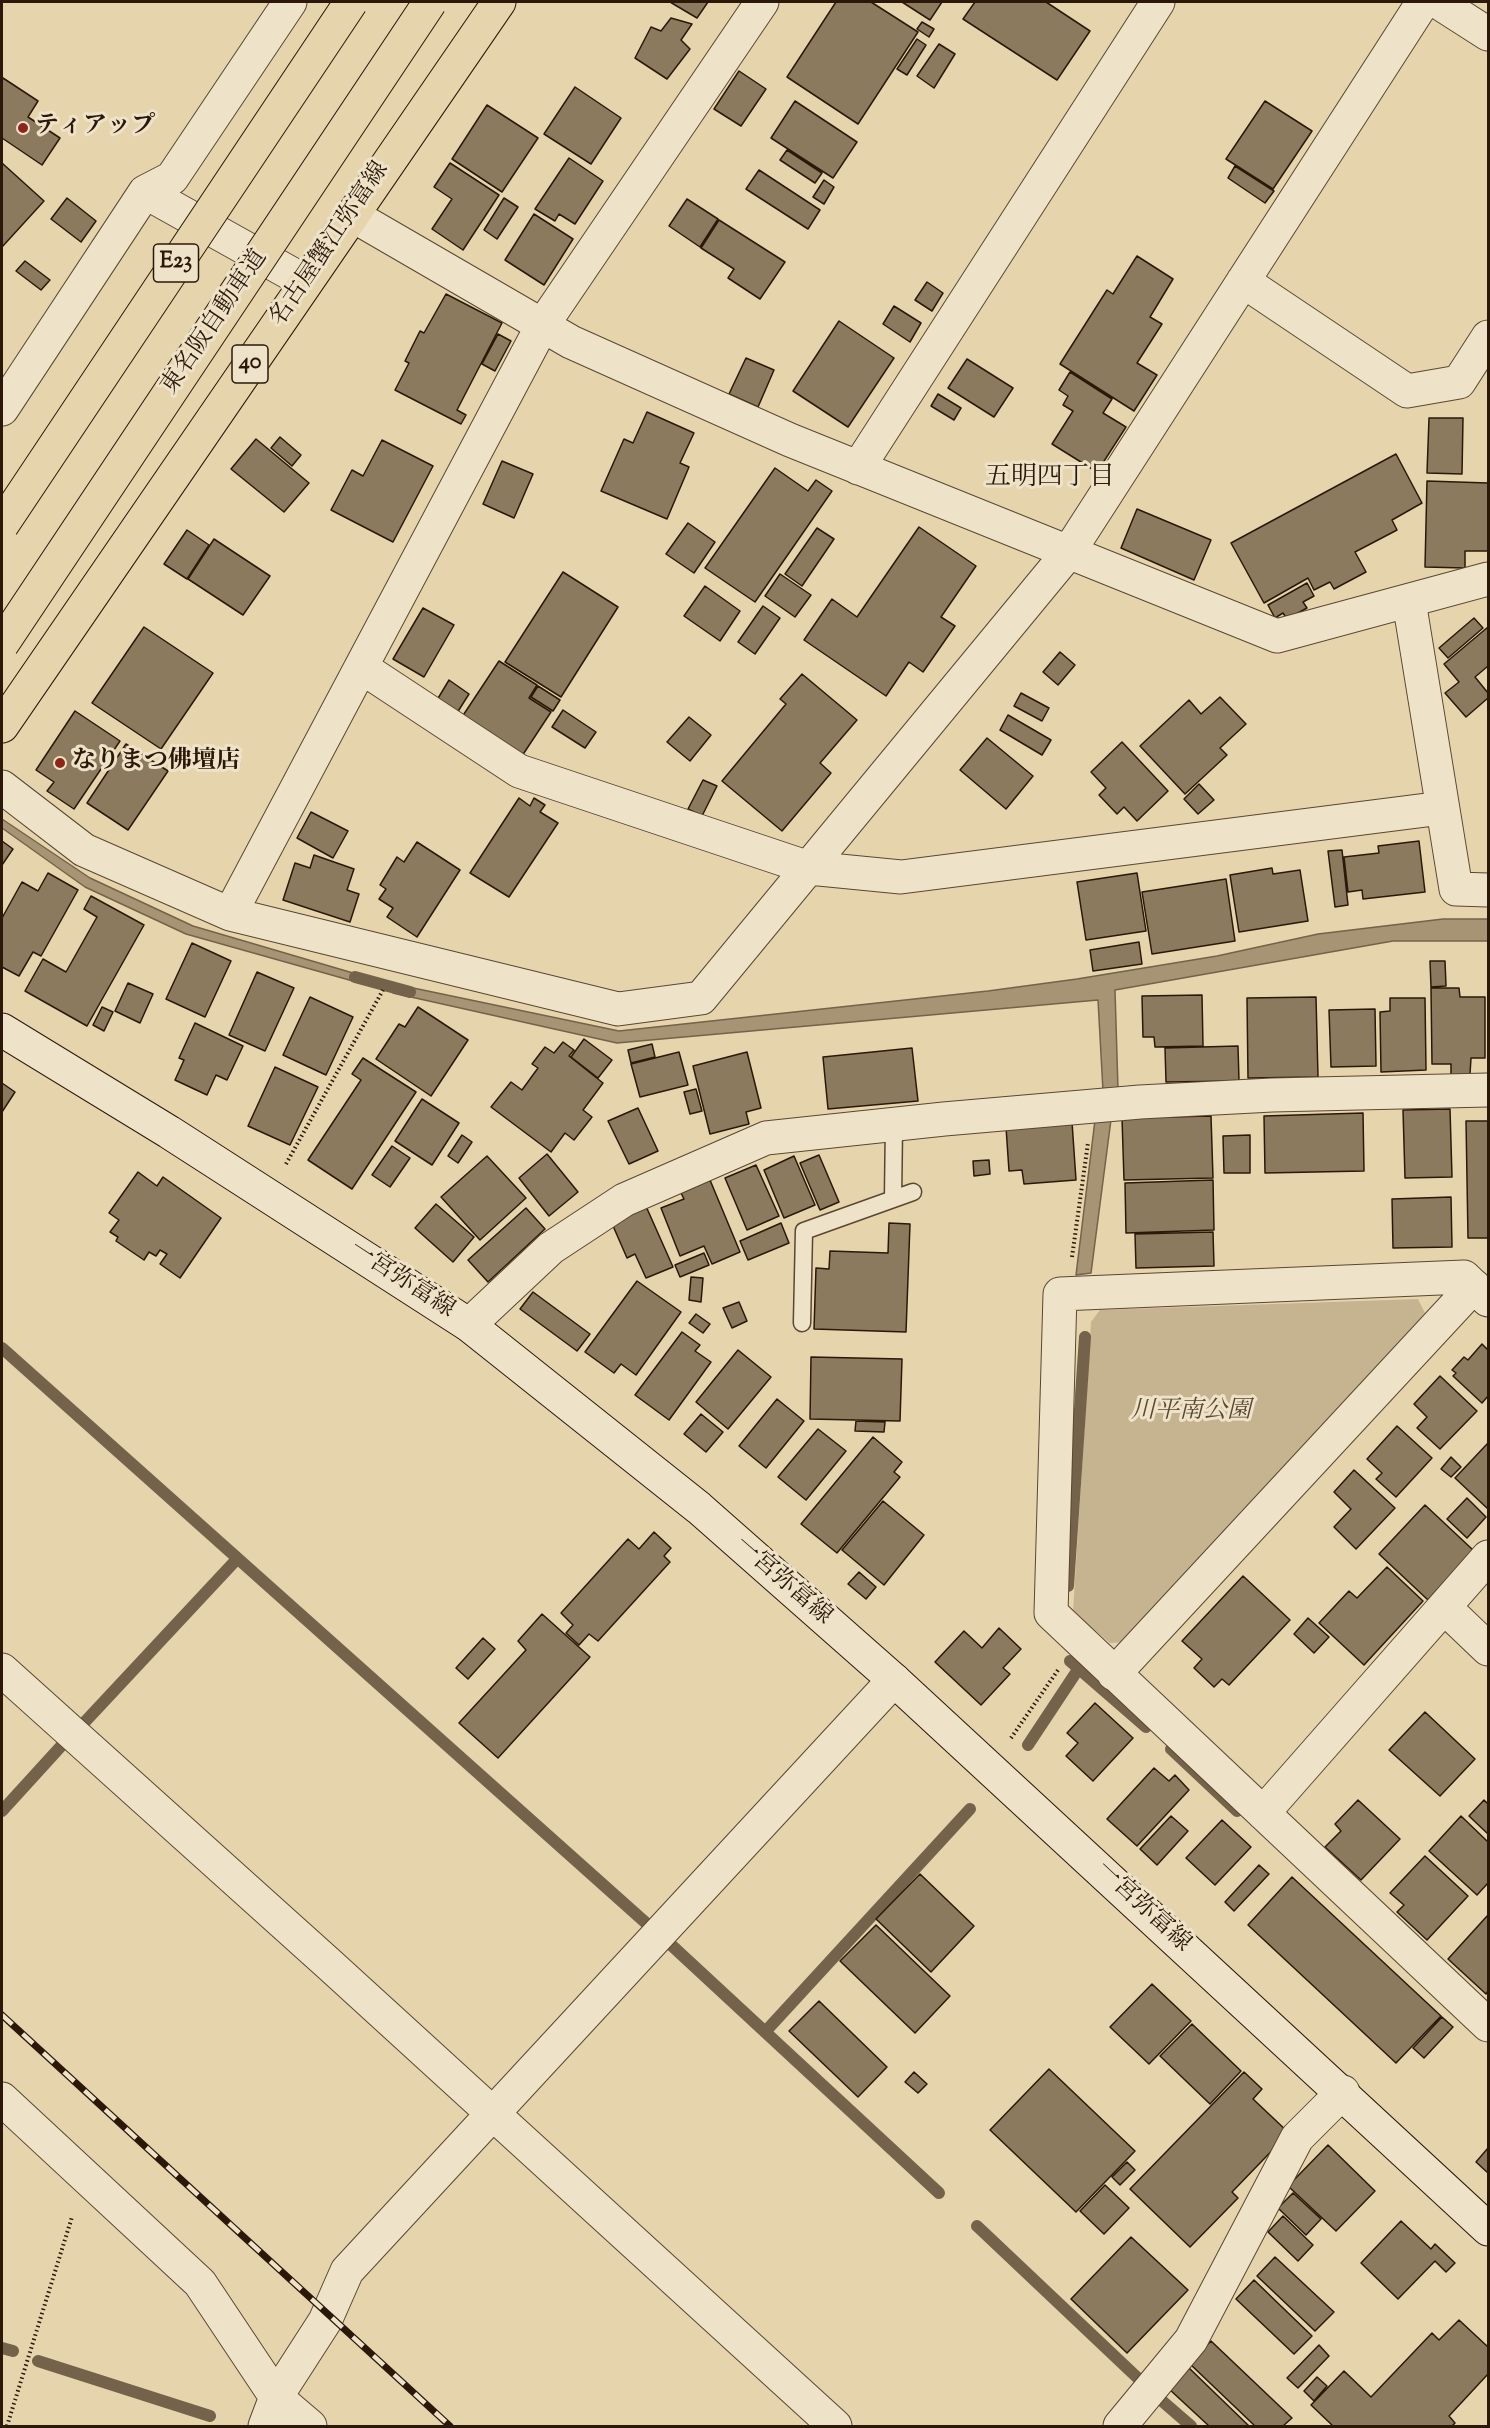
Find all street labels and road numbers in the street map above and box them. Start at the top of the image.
street label: 名古屋蟹江弥富線 [265,157,397,333]
road number: E23 [154,244,198,282]
street label: 東名阪自動車道 [157,245,275,401]
road number: 40 [232,345,268,383]
street label: 一宮弥富線 [343,1236,459,1326]
street label: 一宮弥富線 [727,1532,837,1632]
street label: 一宮弥富線 [1088,1857,1196,1959]

